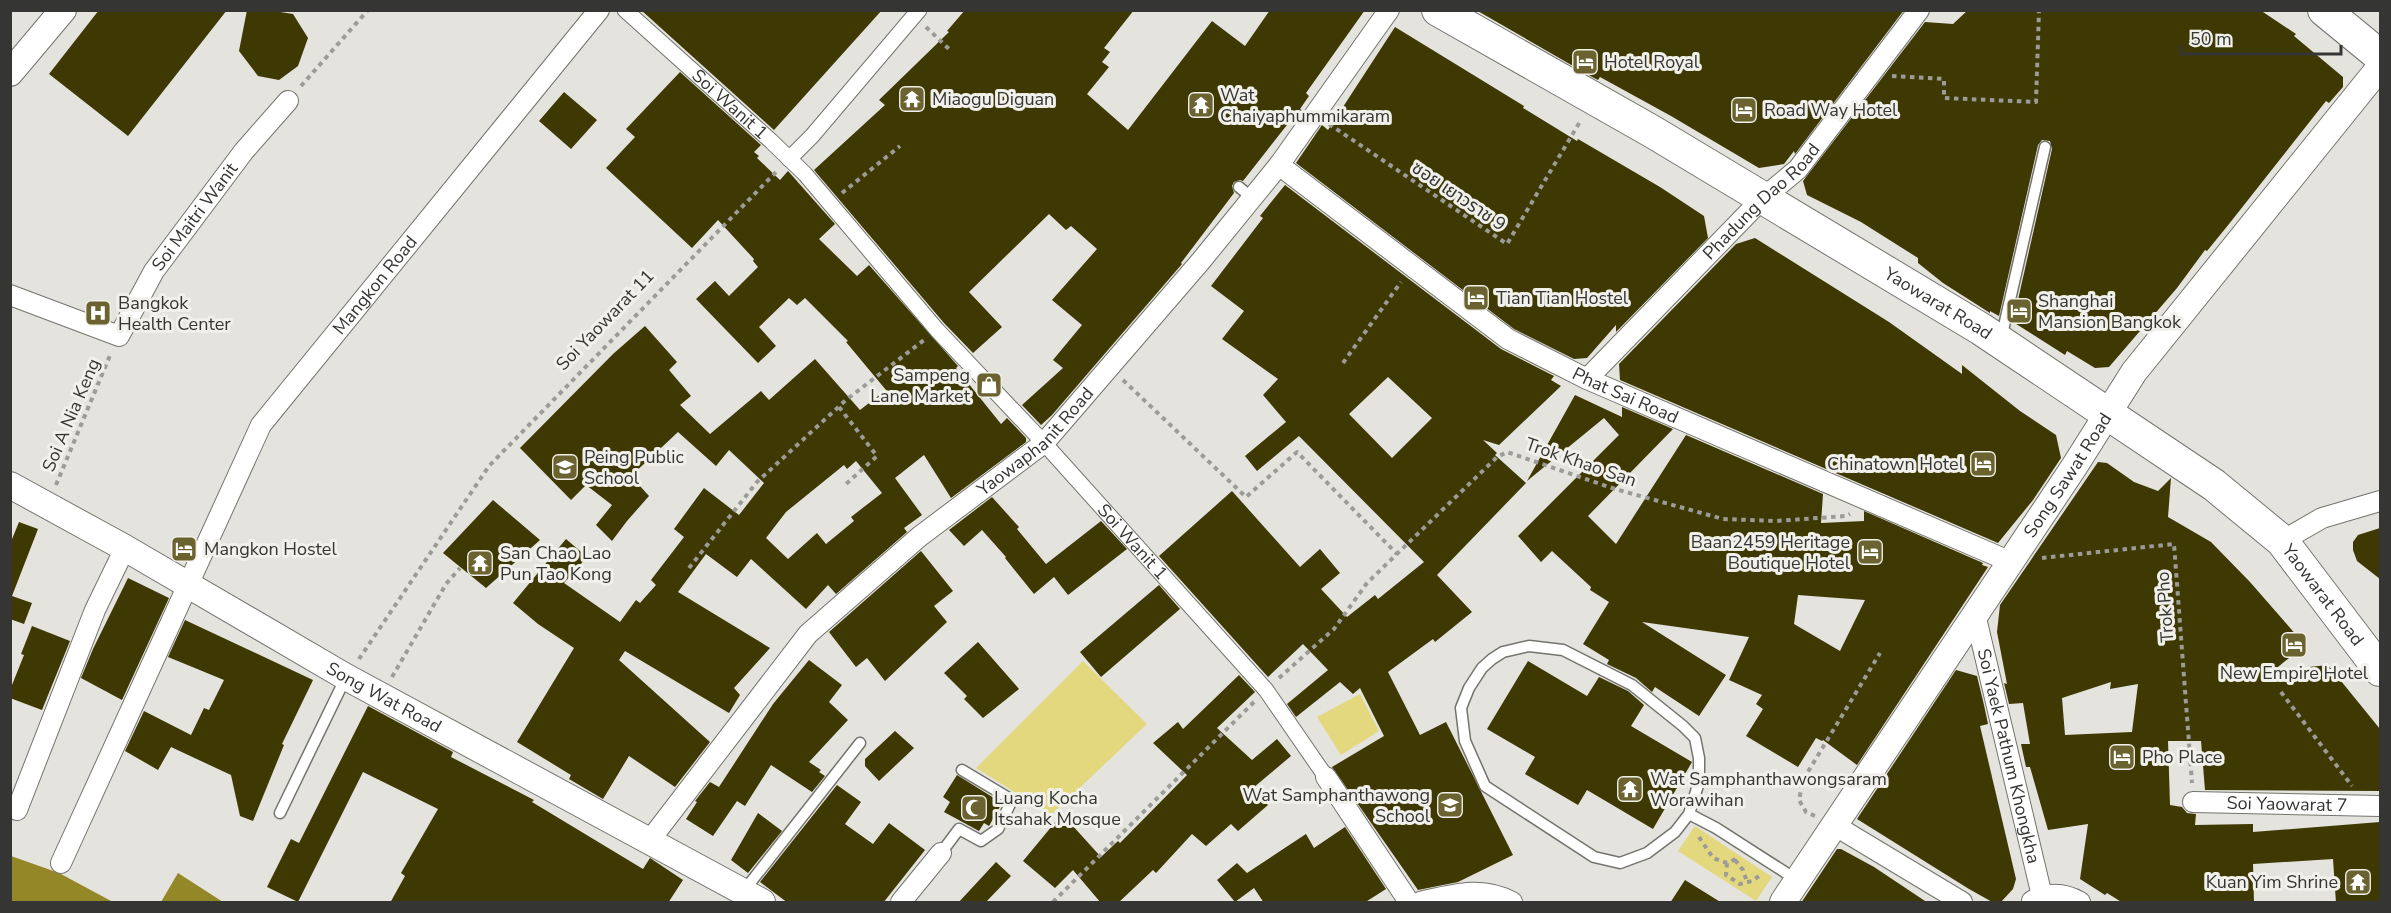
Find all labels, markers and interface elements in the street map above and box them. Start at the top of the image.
scale bar [2181,18,2342,56]
text: 50 m [2190,27,2232,51]
hotel icon: Hotel Royal [1570,47,1600,77]
place label: Hotel Royal [1604,50,1700,74]
street label: Soi Wanit 1 [687,64,773,145]
place label: Wat Chaiyaphummikaram [1220,83,1390,128]
temple icon: Miaogu Diguan [897,84,927,114]
place label: Miaogu Diguan [932,87,1054,111]
temple icon: Wat Chaiyaphummikaram [1186,90,1216,120]
hotel icon: Road Way Hotel [1729,95,1759,125]
place label: Road Way Hotel [1764,98,1898,122]
street label: Phadung Dao Road [1697,138,1825,265]
street label: ซอย เยาวราช 9 [1407,156,1511,236]
street label: Soi Maitri Wanit [146,157,244,276]
street label: Mangkon Road [327,230,423,340]
street label: Yaowarat Road [1879,261,1997,345]
street label: Soi Yaowarat 11 [551,264,659,376]
hotel icon: Tian Tian Hostel [1461,283,1491,313]
place label: Tian Tian Hostel [1496,286,1629,310]
place label: Shanghai Mansion Bangkok [2038,289,2182,334]
place label: Bangkok Health Center [118,291,231,336]
hotel icon: Shanghai Mansion Bangkok [2004,296,2034,326]
hospital icon: Bangkok Health Center [83,298,113,328]
street label: Soi A Nia Keng [36,355,106,475]
street label: Phat Sai Road [1568,362,1682,429]
place label: Sampeng Lane Market [870,363,971,408]
shop icon: Sampeng Lane Market [974,370,1004,400]
street label: Yaowaphanit Road [971,382,1099,502]
street label: Song Sawat Road [2018,408,2117,542]
street label: Trok Khao San [1522,432,1640,492]
place label: Peing Public School [584,445,684,490]
hotel icon: Chinatown Hotel [1968,449,1998,479]
school or university icon: Peing Public School [550,452,580,482]
place label: Chinatown Hotel [1827,452,1965,476]
street label: Soi Wanit 1 [1092,498,1173,585]
place label: Baan2459 Heritage Boutique Hotel [1691,530,1851,575]
hotel icon: Mangkon Hostel [169,534,199,564]
place label: Mangkon Hostel [204,537,337,561]
hotel icon: Baan2459 Heritage Boutique Hotel [1855,537,1885,567]
street label: Yaowarat Road [2276,538,2369,651]
place label: San Chao Lao Pun Tao Kong [500,541,612,586]
temple icon: San Chao Lao Pun Tao Kong [465,548,495,578]
street label: Trok Pho [2151,571,2179,643]
hotel icon: New Empire Hotel [2279,630,2309,660]
street label: Soi Yaek Pathum Khongkha [1972,646,2046,866]
street label: Song Wat Road [322,656,446,738]
place label: New Empire Hotel [2220,661,2369,685]
hotel icon: Pho Place [2107,742,2137,772]
place label: Pho Place [2142,745,2222,769]
place label: Wat Samphanthawongsaram Worawihan [1650,767,1887,812]
temple icon: Wat Samphanthawongsaram Worawihan [1615,774,1645,804]
place label: Wat Samphanthawong School [1242,783,1431,828]
place label: Luang Kocha Itsahak Mosque [994,786,1121,831]
school or university icon: Wat Samphanthawong School [1435,790,1465,820]
street label: Soi Yaowarat 7 [2226,791,2348,817]
mosque icon: Luang Kocha Itsahak Mosque [959,793,989,823]
temple icon: Kuan Yim Shrine [2343,867,2373,897]
place label: Kuan Yim Shrine [2206,870,2338,894]

